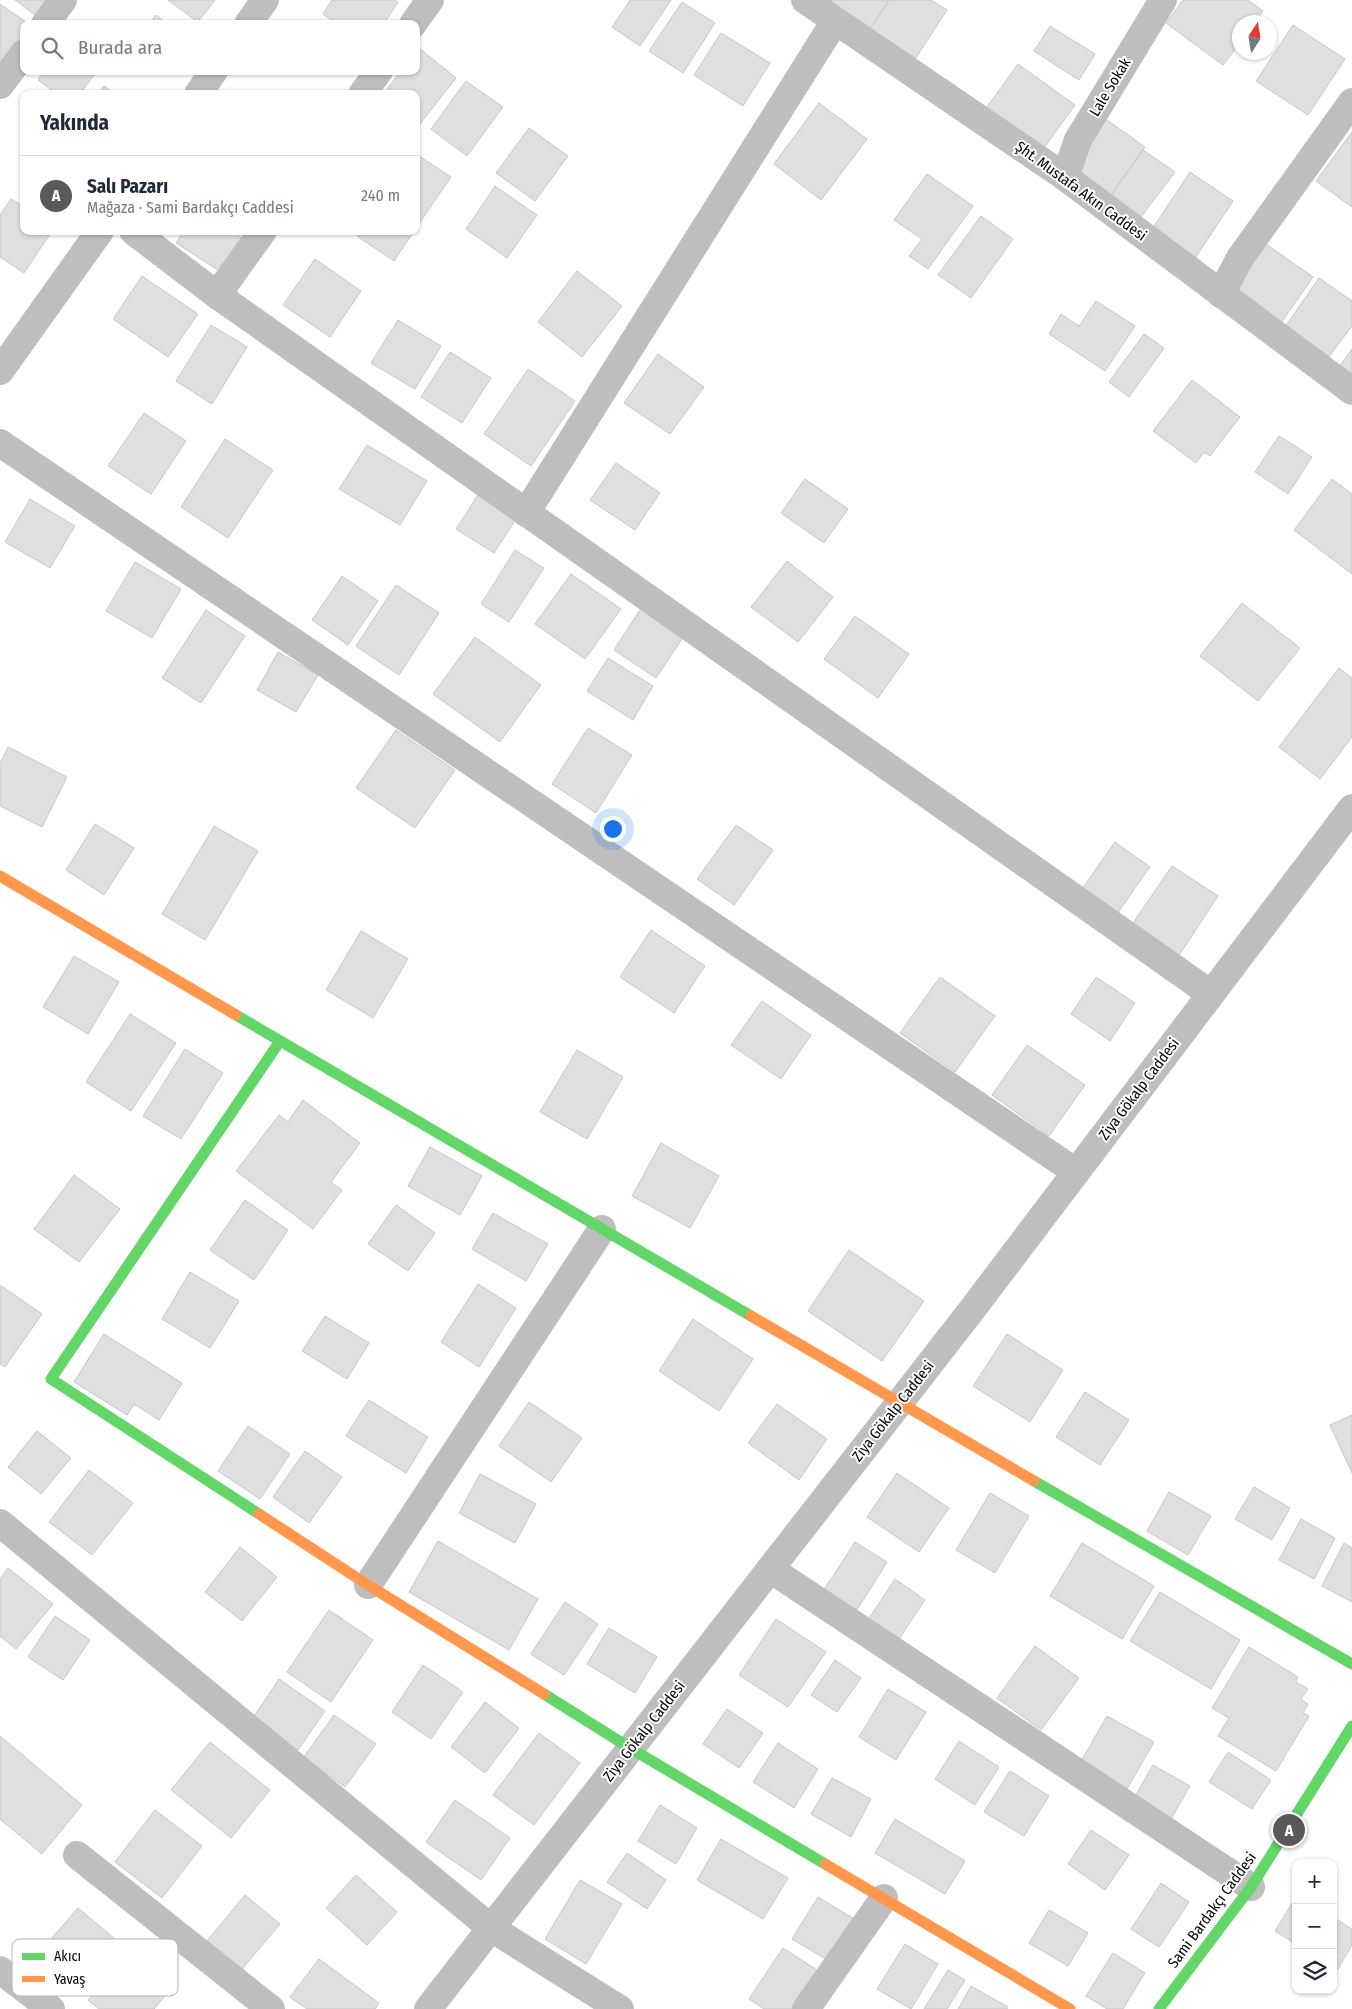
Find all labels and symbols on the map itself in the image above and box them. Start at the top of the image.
north arrow [1232,15,1277,60]
street label: Lale Sokak [1086,55,1134,119]
street label: Şht. Mustafa Akın Caddesi [1012,137,1150,245]
your location [600,816,626,842]
street label: Ziya Gökalp Caddesi [1095,1035,1183,1143]
street label: Ziya Gökalp Caddesi [848,1357,938,1465]
street label: Ziya Gökalp Caddesi [599,1677,689,1785]
pin: A [1273,1811,1305,1849]
street label: Sami Bardakçı Caddesi [1164,1849,1260,1971]
legend [12,1939,178,1996]
text: Akıcı [54,1948,81,1965]
text: Yavaş [54,1971,85,1988]

